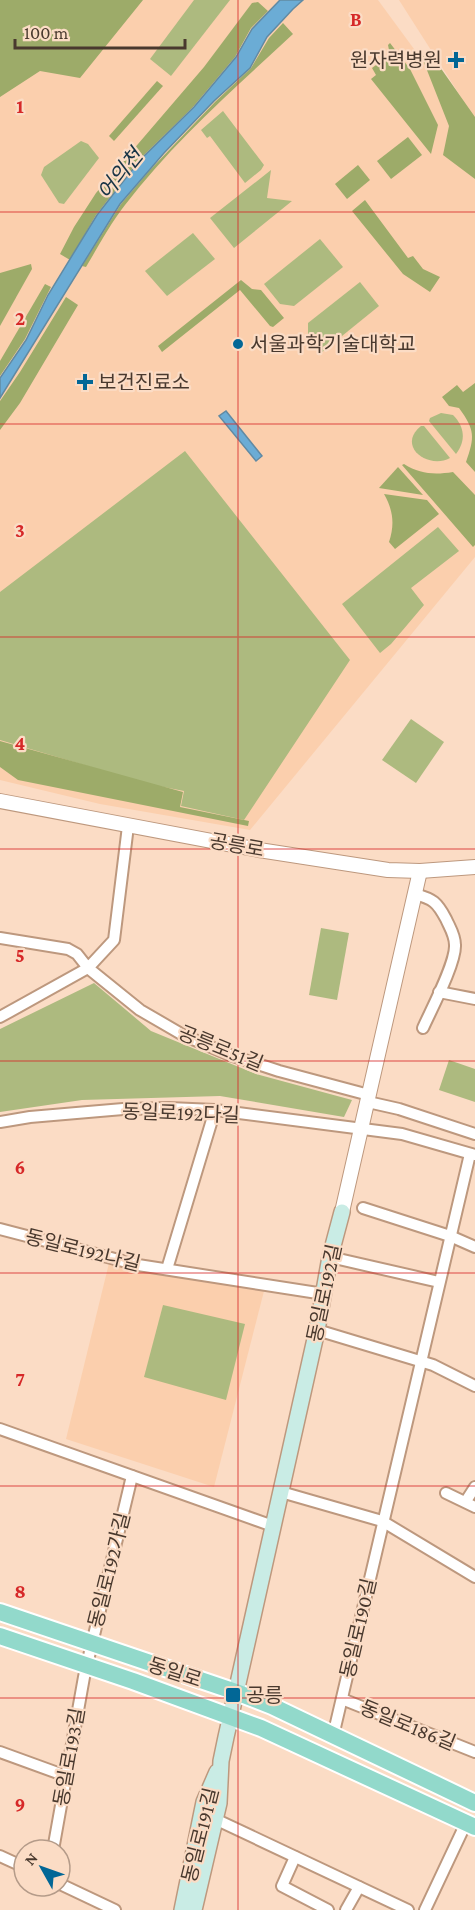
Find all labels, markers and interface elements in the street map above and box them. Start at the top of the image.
text: B [350,8,362,30]
scale bar [15,12,184,50]
text: 100 m [24,23,69,43]
place label: 원자력병원 [350,49,442,71]
marker: 원자력병원 [447,51,465,69]
text: 1 [16,95,24,117]
water label: 어의천 [92,142,149,204]
text: 2 [15,307,25,329]
place label: 서울과학기술대학교 [250,333,416,355]
marker: 서울과학기술대학교 [231,337,245,351]
place label: 보건진료소 [98,371,190,393]
marker: 보건진료소 [76,373,94,391]
text: 3 [15,519,25,541]
text: 4 [15,732,26,754]
street label: 공릉로 [208,829,266,861]
text: 5 [15,944,25,966]
street label: 공릉로51길 [175,1021,267,1075]
street label: 동일로192다길 [122,1100,240,1126]
text: 6 [15,1156,25,1178]
street label: 동일로192나길 [23,1225,143,1275]
street label: 동일로192길 [303,1242,345,1344]
text: 7 [15,1368,25,1390]
street label: 동일로192가길 [84,1510,134,1630]
street label: 동일로190길 [336,1576,380,1680]
text: 8 [14,1580,26,1602]
street label: 동일로 [145,1653,205,1691]
place label: 공릉 [246,1684,283,1706]
marker: 공릉 [224,1686,242,1704]
street label: 동일로186길 [357,1696,459,1754]
street label: 동일로193길 [50,1706,88,1808]
street label: 동일로191길 [178,1785,222,1885]
text: 9 [15,1793,25,1815]
north arrow [12,1838,72,1898]
text: N [21,1849,41,1868]

